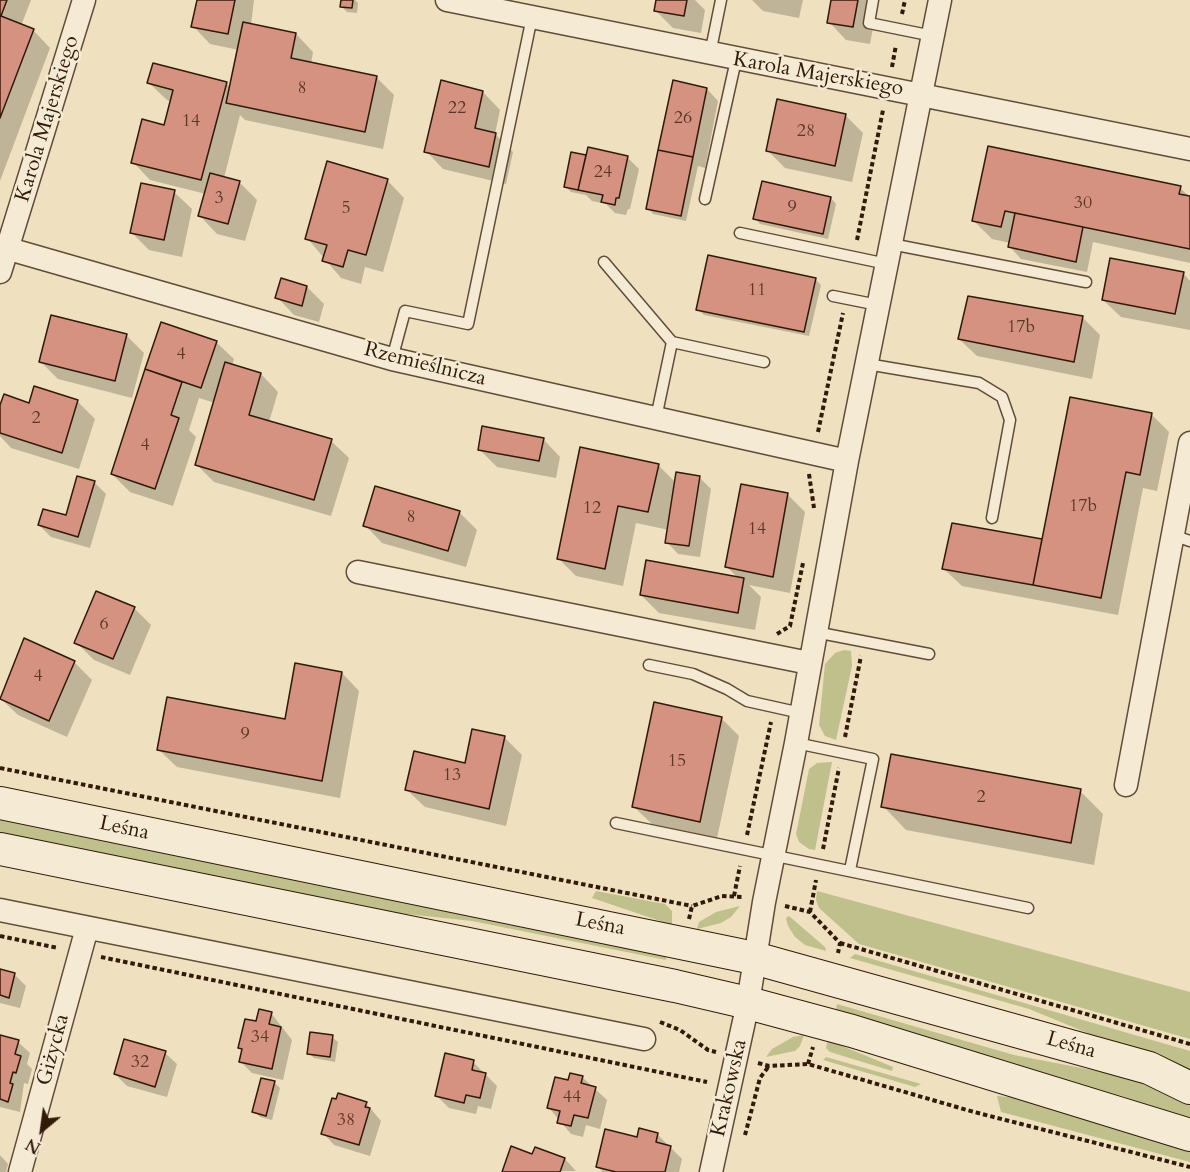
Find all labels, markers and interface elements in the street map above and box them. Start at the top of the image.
street label: Karola Majerskiego [11,33,85,205]
street label: Karola Majerskiego [731,48,905,102]
house number: 8 [297,78,307,100]
house number: 22 [448,98,466,120]
house number: 26 [674,108,692,130]
house number: 14 [182,111,200,133]
house number: 28 [797,121,815,143]
house number: 24 [594,162,612,184]
house number: 3 [214,188,224,210]
house number: 30 [1074,193,1092,215]
house number: 9 [787,197,797,219]
house number: 5 [341,198,351,220]
house number: 11 [748,280,766,302]
house number: 17b [1007,317,1035,339]
street label: Rzemieślnicza [361,338,489,392]
house number: 4 [176,344,186,366]
house number: 2 [31,408,41,430]
house number: 4 [140,435,150,457]
house number: 17b [1069,496,1097,518]
house number: 12 [583,498,601,520]
house number: 8 [406,507,416,529]
house number: 14 [748,519,766,541]
house number: 6 [99,614,109,636]
house number: 4 [33,666,43,688]
house number: 9 [240,724,250,746]
house number: 15 [668,751,686,773]
house number: 13 [443,765,461,787]
house number: 2 [976,787,986,809]
street label: Leśna [97,811,151,847]
street label: Leśna [573,908,627,942]
street label: Giżycka [32,1012,76,1088]
house number: 34 [251,1027,269,1049]
street label: Leśna [1043,1027,1099,1065]
street label: Krakowska [707,1037,753,1139]
house number: 32 [131,1052,149,1074]
house number: 44 [563,1087,581,1109]
north arrow [12,1100,72,1160]
house number: 38 [337,1110,355,1132]
text: N [22,1133,45,1159]

